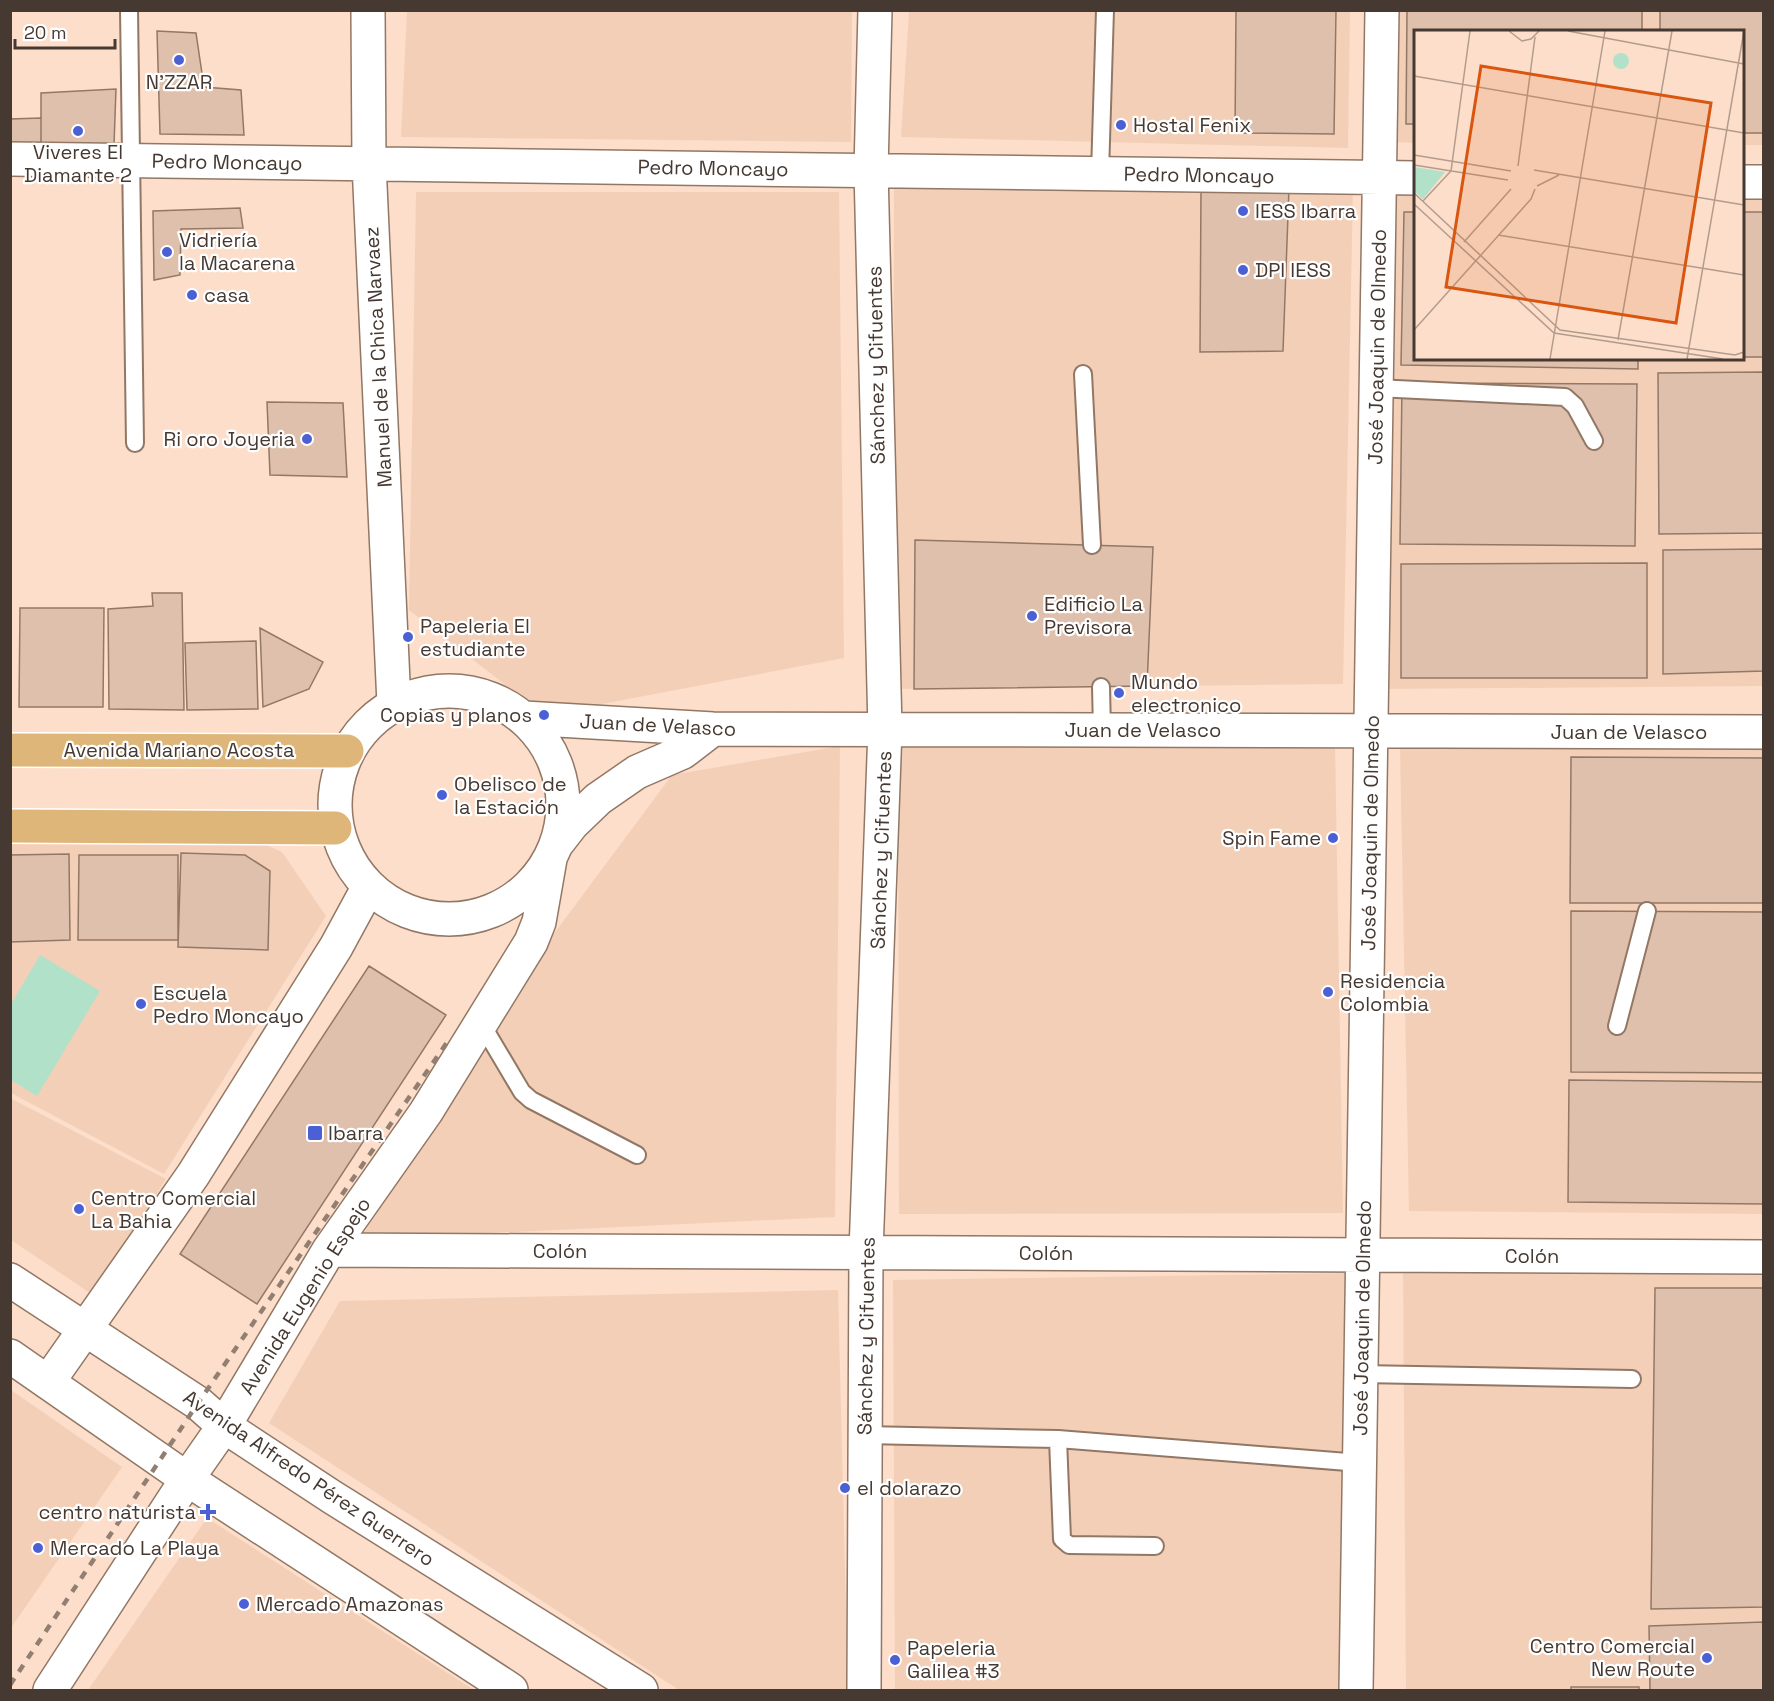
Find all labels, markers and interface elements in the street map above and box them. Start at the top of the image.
scale bar [15,12,116,50]
text: 20 m [24,21,67,44]
inset map [1414,30,1744,360]
marker: N'ZZAR [172,53,186,67]
place label: N'ZZAR [146,69,212,95]
place label: Hostal Fenix [1133,112,1251,138]
marker: Hostal Fenix [1114,118,1128,132]
marker: Viveres El Diamante 2 [71,124,85,138]
place label: Viveres El Diamante 2 [24,139,132,188]
street label: Pedro Moncayo [151,148,303,176]
street label: Pedro Moncayo [637,154,789,182]
street label: Pedro Moncayo [1123,161,1275,189]
place label: IESS Ibarra [1255,198,1356,224]
marker: IESS Ibarra [1236,204,1250,218]
street label: Manuel de la Chica Narvaez [358,226,398,488]
place label: Vidriería la Macarena [179,227,295,276]
street label: José Joaquin de Olmedo [1362,229,1392,465]
marker: Vidriería la Macarena [160,245,174,259]
place label: DPI IESS [1255,257,1331,283]
marker: DPI IESS [1236,263,1250,277]
street label: Sánchez y Cifuentes [861,266,891,464]
place label: casa [204,282,249,308]
marker: casa [185,288,199,302]
place label: Ri oro Joyeria [164,426,295,452]
marker: Ri oro Joyeria [300,432,314,446]
place label: Edificio La Previsora [1044,591,1143,640]
marker: Edificio La Previsora [1025,609,1039,623]
place label: Papeleria El estudiante [420,613,530,662]
marker: Papeleria El estudiante [401,630,415,644]
place label: Mundo electronico [1131,669,1241,718]
marker: Mundo electronico [1112,686,1126,700]
place label: Copias y planos [380,702,532,728]
marker: Copias y planos [537,708,551,722]
street label: Juan de Velasco [579,708,737,742]
street label: José Joaquin de Olmedo [1355,715,1385,951]
street label: Juan de Velasco [1065,717,1221,743]
street label: Juan de Velasco [1551,719,1707,745]
street label: Avenida Mariano Acosta [63,737,295,763]
street label: Sánchez y Cifuentes [865,750,897,950]
place label: Obelisco de la Estación [454,771,567,820]
marker: Obelisco de la Estación [435,788,449,802]
place label: Spin Fame [1222,825,1321,851]
marker: Spin Fame [1326,831,1340,845]
place label: Residencia Colombia [1340,968,1445,1017]
place label: Escuela Pedro Moncayo [153,980,304,1029]
marker: Residencia Colombia [1321,985,1335,999]
marker: Escuela Pedro Moncayo [134,997,148,1011]
place label: Ibarra [328,1120,384,1146]
marker: Ibarra [306,1124,324,1142]
place label: Centro Comercial La Bahia [91,1185,256,1234]
street label: Avenida Eugenio Espejo [234,1193,376,1399]
street label: José Joaquin de Olmedo [1347,1200,1377,1436]
marker: Centro Comercial La Bahia [72,1202,86,1216]
street label: Sánchez y Cifuentes [851,1237,881,1435]
street label: Colón [533,1238,587,1264]
street label: Colón [1019,1240,1073,1266]
street label: Colón [1505,1243,1559,1269]
street label: Avenida Alfredo Pérez Guerrero [178,1384,440,1572]
place label: el dolarazo [857,1475,962,1501]
marker: el dolarazo [838,1481,852,1495]
place label: centro naturista [38,1499,196,1525]
marker: centro naturista [201,1505,215,1519]
place label: Mercado La Playa [50,1535,219,1561]
marker: Mercado La Playa [31,1541,45,1555]
place label: Mercado Amazonas [256,1591,444,1617]
marker: Mercado Amazonas [237,1597,251,1611]
place label: Centro Comercial New Route [1530,1633,1695,1682]
place label: Papeleria Galilea #3 [907,1635,1000,1684]
marker: Centro Comercial New Route [1700,1651,1714,1665]
marker: Papeleria Galilea #3 [888,1653,902,1667]

